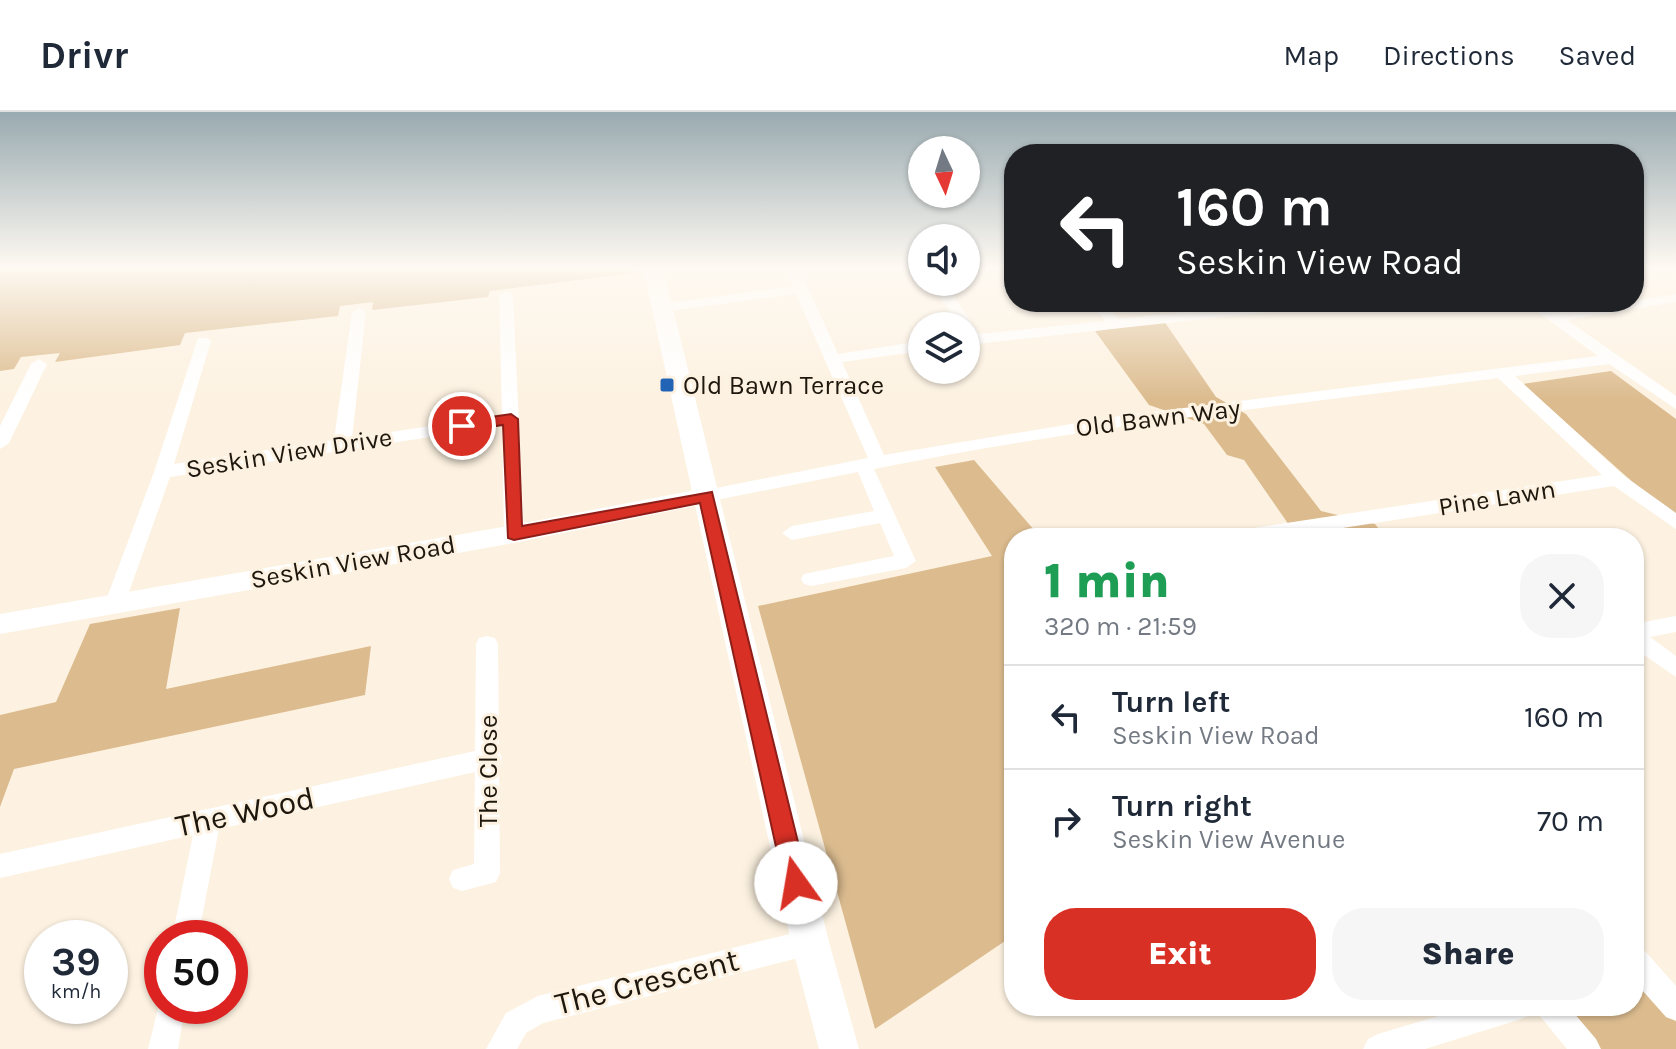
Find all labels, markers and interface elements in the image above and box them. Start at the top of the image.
text: Drivr [40,33,128,78]
text: Map [1284,39,1339,72]
text: Directions [1383,39,1515,72]
text: Saved [1559,39,1636,72]
north arrow [908,136,980,208]
map controls [908,136,980,384]
text: 160 m [1176,174,1333,239]
icon: left [1044,176,1148,280]
button: sound [908,224,980,296]
text: Seskin View Road [1176,241,1463,283]
button: layers [908,312,980,384]
place label: Old Bawn Terrace [683,370,884,401]
marker: Old Bawn Terrace [658,376,676,394]
pin [428,392,496,460]
street label: Old Bawn Way [1074,393,1242,443]
icon: arrive [440,404,484,448]
street label: Seskin View Drive [184,421,394,485]
street label: Pine Lawn [1436,473,1558,523]
street label: Seskin View Road [248,529,458,595]
text: 1 min [1044,553,1170,609]
button: close [1520,554,1604,638]
text: 320 m · 21:59 [1044,611,1197,642]
text: Turn left [1112,684,1230,720]
icon: left [1044,695,1088,739]
text: 160 m [1524,699,1604,735]
street label: The Close [473,715,504,827]
text: Seskin View Road [1112,720,1320,751]
street label: The Wood [172,779,318,845]
text: Turn right [1112,788,1252,824]
icon: right [1044,799,1088,843]
text: 70 m [1537,803,1604,839]
text: Seskin View Avenue [1112,824,1345,855]
position arrow [754,841,838,925]
button: Exit [1044,908,1316,1000]
button: Share [1332,908,1604,1000]
speed limit sign: 50 [144,920,248,1024]
text: 39 [51,938,101,985]
street label: The Crescent [551,941,743,1023]
text: km/h [51,980,101,1003]

